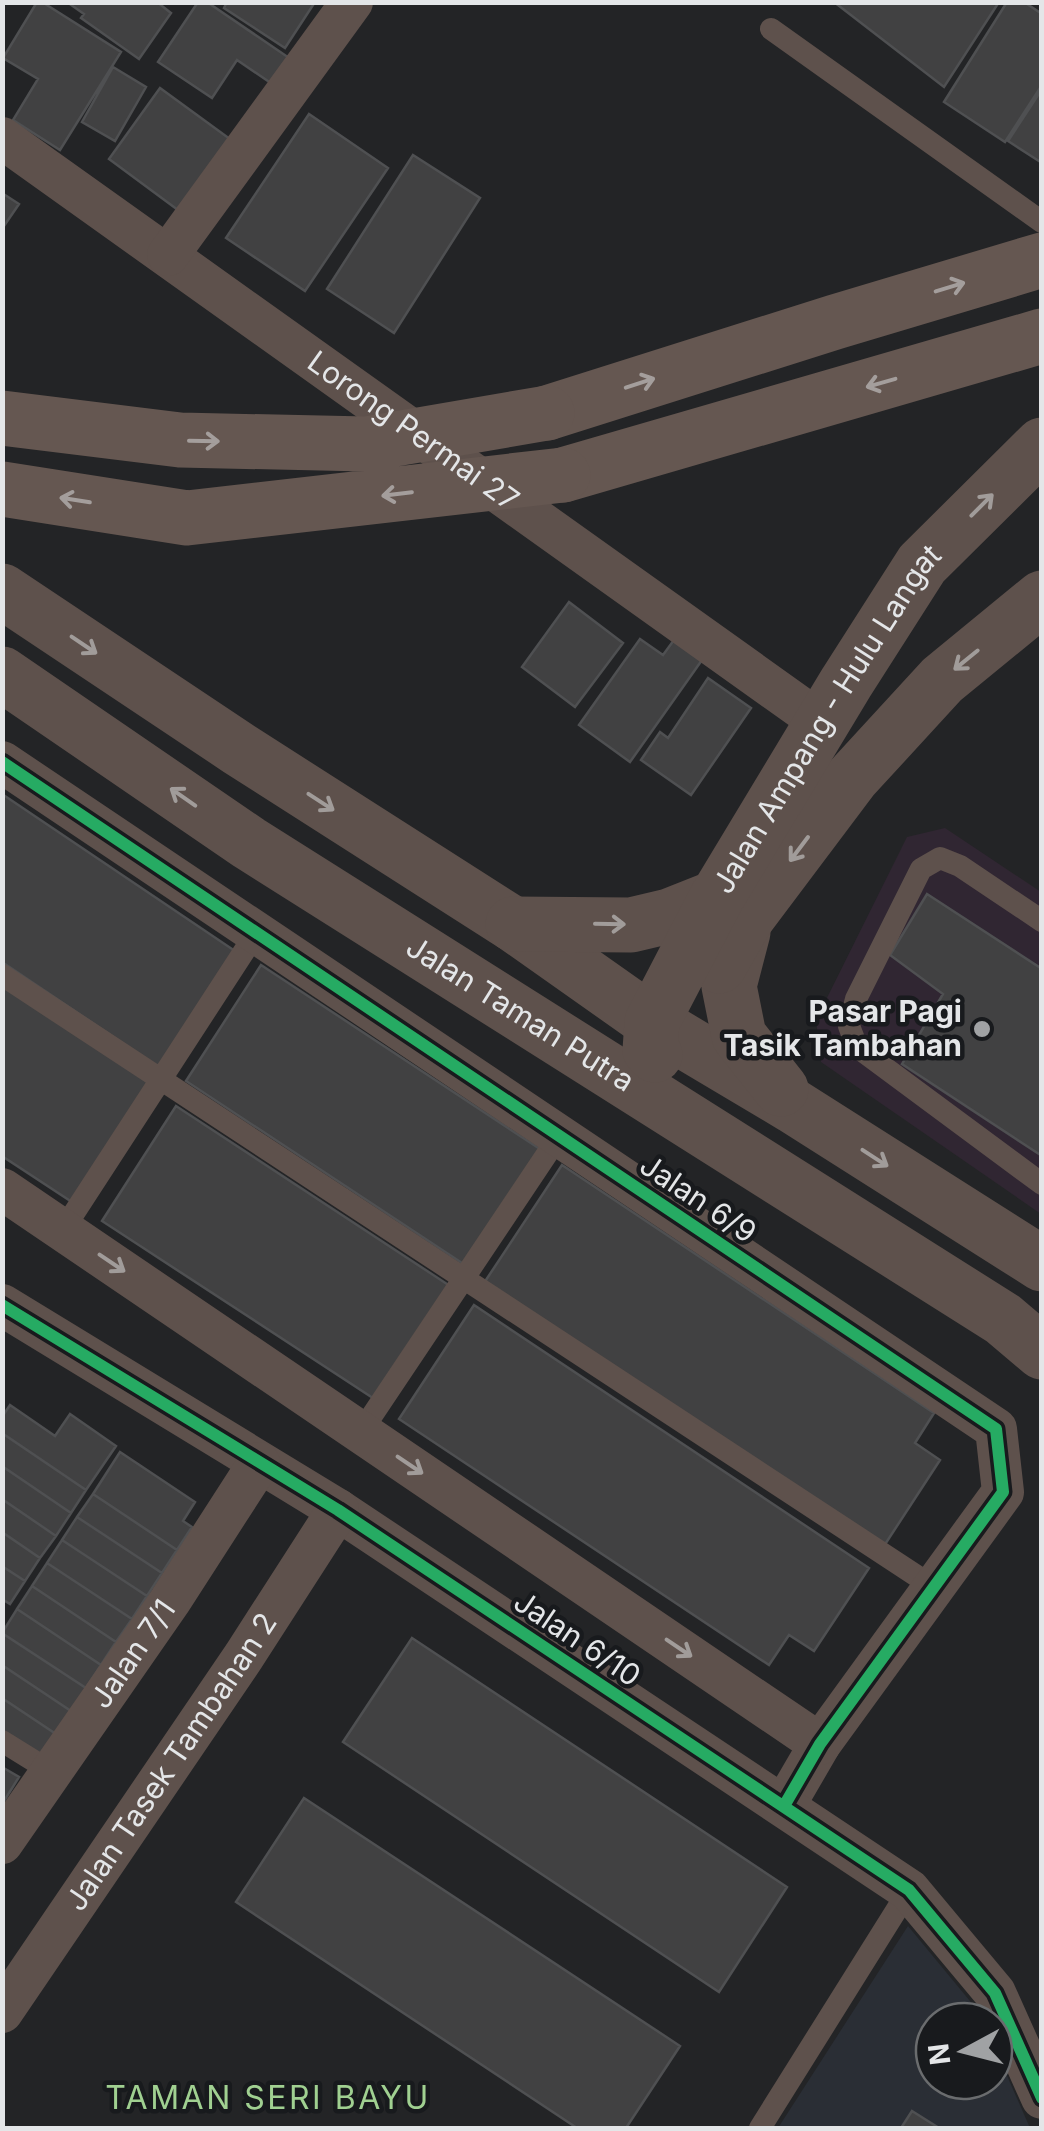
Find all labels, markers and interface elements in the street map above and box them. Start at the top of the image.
one-way arrow [934,277,965,295]
street label: Lorong Permai 27 [301,343,526,518]
one-way arrow [623,373,655,391]
one-way arrow [866,374,897,393]
one-way arrow [187,431,219,450]
one-way arrow [381,485,413,504]
one-way arrow [59,490,91,509]
one-way arrow [969,493,993,517]
street label: Jalan Ampang - Hulu Langat [704,536,948,900]
one-way arrow [69,634,97,655]
one-way arrow [954,649,980,671]
one-way arrow [169,787,197,808]
one-way arrow [306,791,335,812]
one-way arrow [789,835,810,862]
one-way arrow [594,915,626,934]
street label: Jalan Taman Putra [400,928,641,1099]
place label: Pasar Pagi Tasik Tambahan [723,993,962,1063]
marker: Pasar Pagi Tasik Tambahan [971,1018,993,1040]
street label: Jalan 6/9 [634,1146,763,1250]
one-way arrow [861,1148,889,1169]
one-way arrow [98,1252,126,1273]
one-way arrow [396,1454,424,1475]
street label: Jalan 6/10 [507,1583,648,1694]
street label: Jalan 7/1 [82,1592,183,1715]
street label: Jalan Tasek Tambahan 2 [57,1606,284,1917]
one-way arrow [665,1637,692,1658]
north arrow [914,2001,1014,2101]
text: N [921,2041,957,2067]
district label: TAMAN SERI BAYU [105,2078,431,2117]

